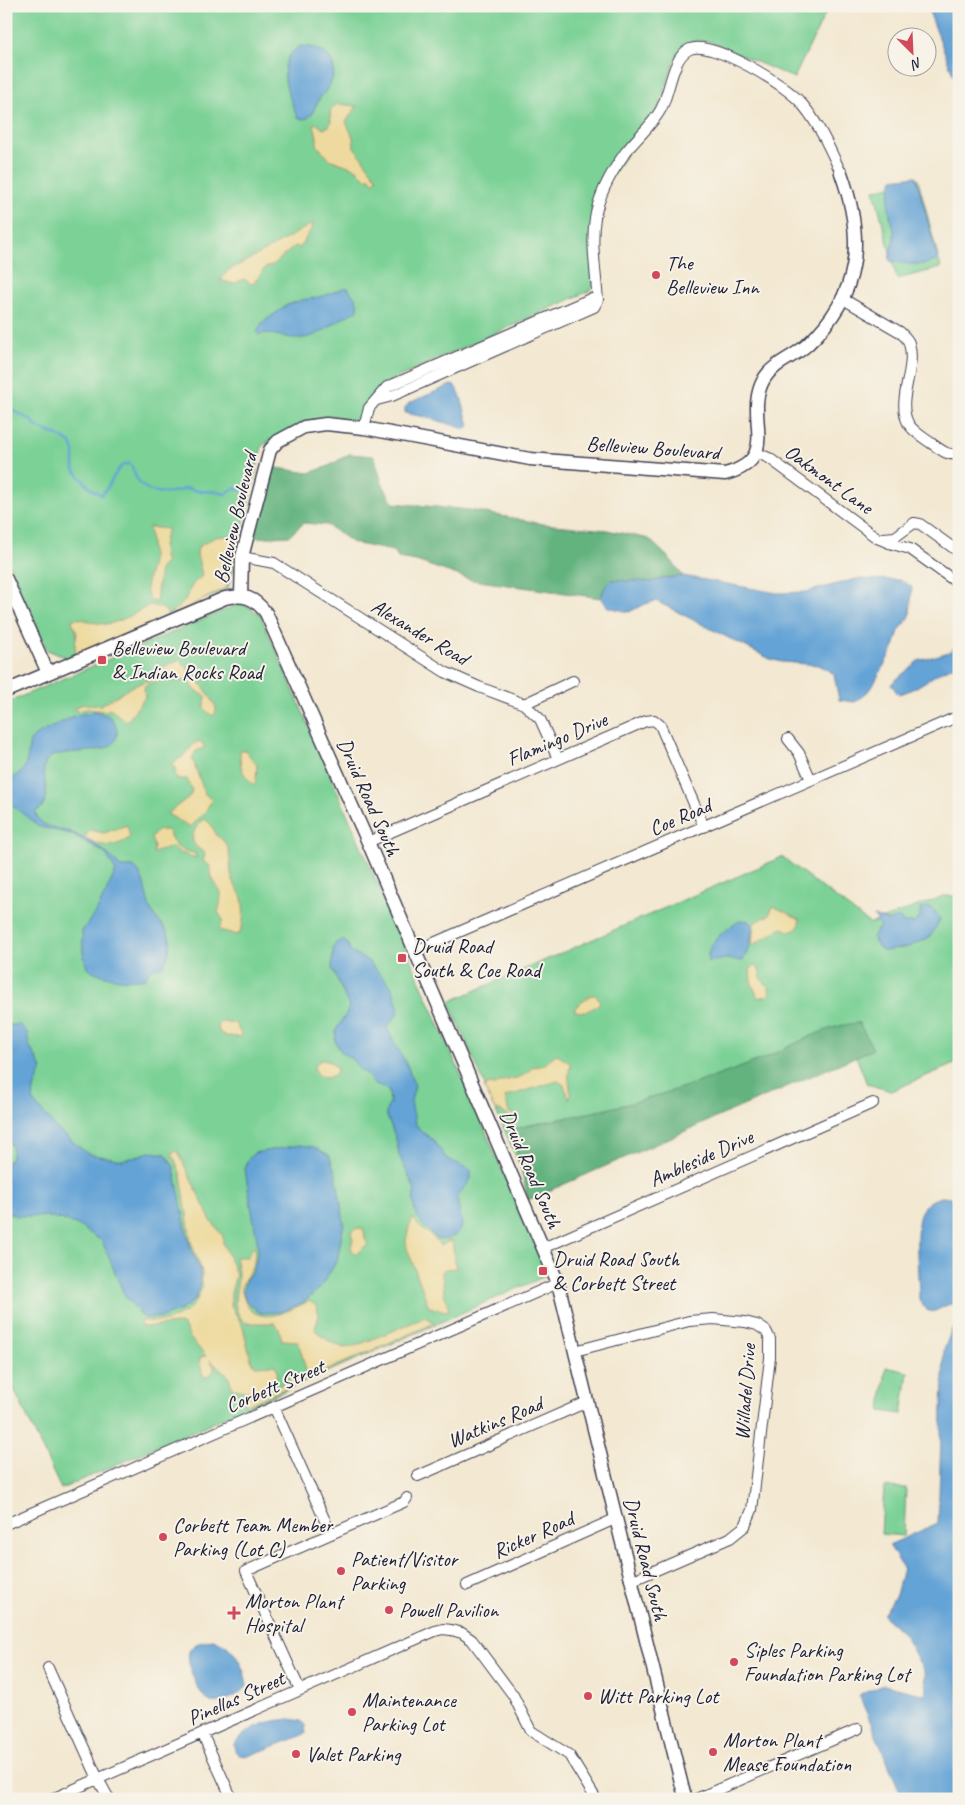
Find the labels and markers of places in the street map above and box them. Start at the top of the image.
place label: The Belleview Inn [666,250,760,300]
marker: The Belleview Inn [650,269,662,281]
place label: Belleview Boulevard & Indian Rocks Road [112,635,266,685]
marker: Belleview Boulevard & Indian Rocks Road [96,654,108,666]
place label: Druid Road South & Coe Road [412,933,544,983]
marker: Druid Road South & Coe Road [396,952,408,964]
place label: Druid Road South & Corbett Street [553,1246,680,1296]
marker: Druid Road South & Corbett Street [537,1265,549,1277]
place label: Corbett Team Member Parking (Lot C) [173,1512,334,1562]
marker: Corbett Team Member Parking (Lot C) [157,1531,169,1543]
place label: Patient/Visitor Parking [351,1546,459,1596]
marker: Patient/Visitor Parking [335,1565,347,1577]
place label: Morton Plant Hospital [245,1588,346,1638]
place label: Powell Pavilion [399,1597,500,1623]
marker: Powell Pavilion [383,1604,395,1616]
marker: Morton Plant Hospital [227,1606,241,1620]
place label: Siples Parking Foundation Parking Lot [744,1637,912,1687]
marker: Siples Parking Foundation Parking Lot [728,1656,740,1668]
place label: Witt Parking Lot [598,1683,720,1709]
place label: Maintenance Parking Lot [362,1687,457,1737]
marker: Witt Parking Lot [582,1690,594,1702]
marker: Maintenance Parking Lot [346,1706,358,1718]
place label: Morton Plant Mease Foundation [723,1727,852,1777]
place label: Valet Parking [306,1741,402,1767]
marker: Morton Plant Mease Foundation [707,1746,719,1758]
marker: Valet Parking [290,1748,302,1760]

